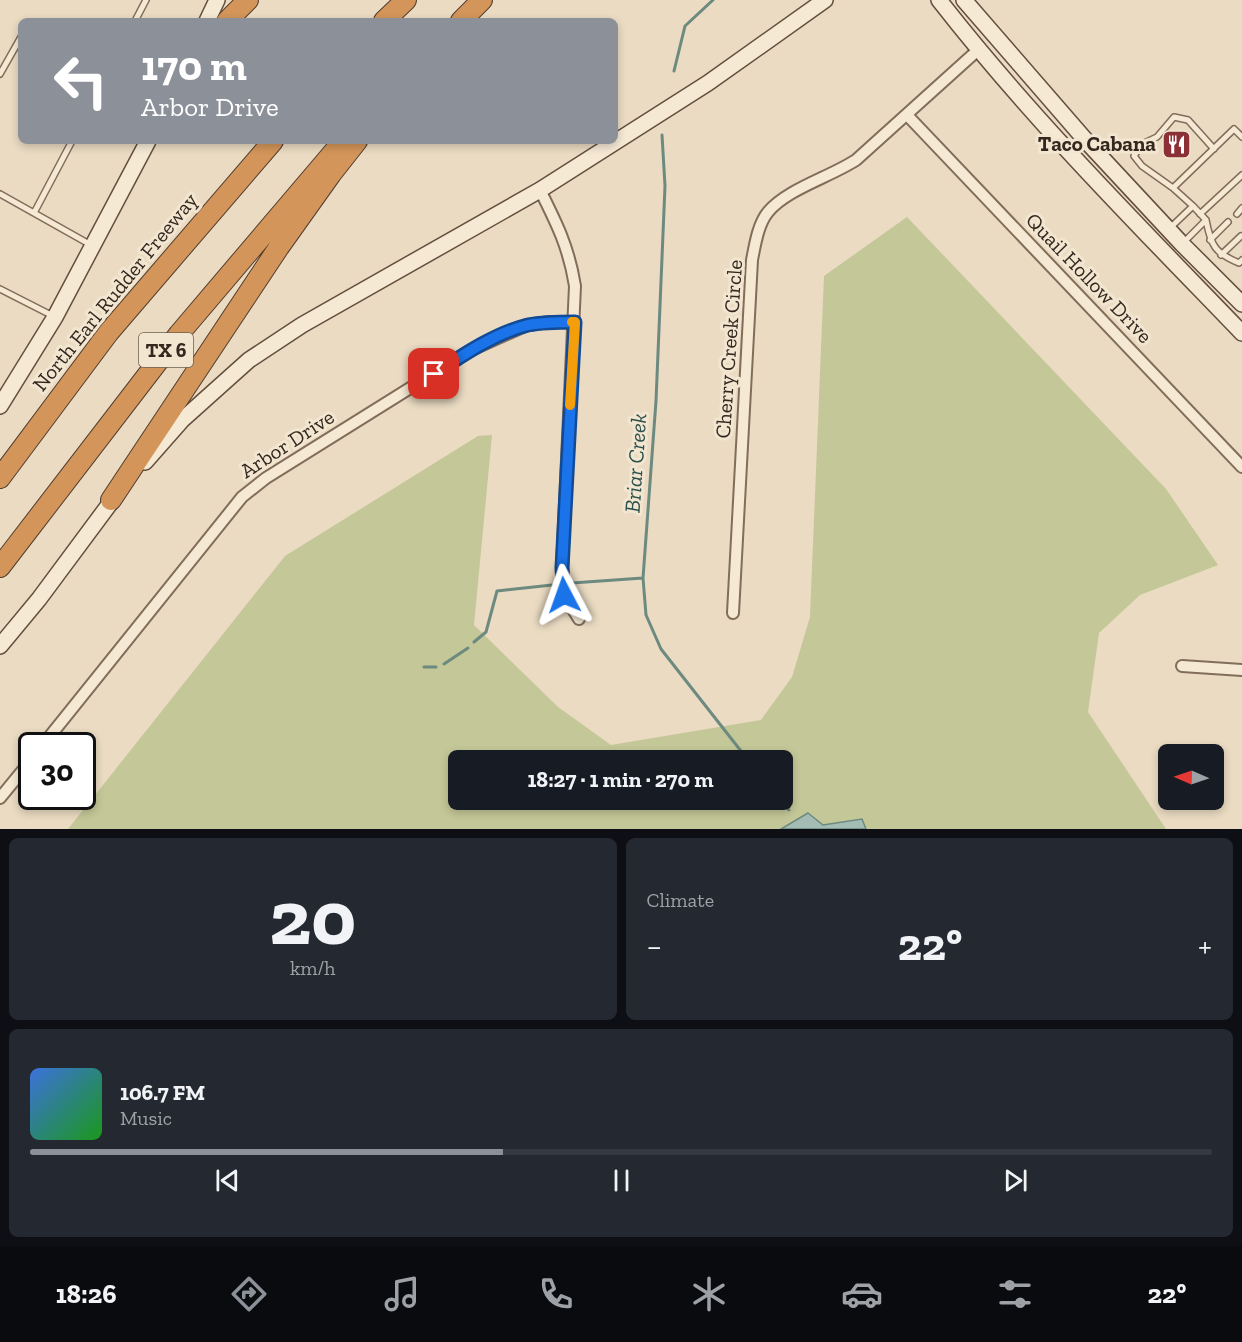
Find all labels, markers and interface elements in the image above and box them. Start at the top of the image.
text: 170 m [141,40,247,91]
icon: left [42,42,120,120]
text: Arbor Drive [141,91,279,123]
restaurant icon: Taco Cabana [1161,128,1193,160]
place label: Taco Cabana [1038,131,1156,156]
street label: North Earl Rudder Freeway [27,187,202,396]
street label: Quail Hollow Drive [1021,207,1158,348]
street label: Cherry Creek Circle [710,259,747,439]
road number: TX 6 [139,333,193,367]
pin [408,348,459,399]
icon: arrive [417,357,450,390]
street label: Arbor Drive [235,404,339,483]
water label: Briar Creek [619,412,652,514]
position arrow [532,563,596,627]
speed limit sign: 30 [18,732,96,810]
north arrow [1158,744,1224,810]
map controls [1158,744,1224,810]
text: 18:27 · 1 min · 270 m [527,766,714,793]
text: 20 [269,870,356,964]
text: Climate [647,888,714,912]
text: 22° [898,918,962,972]
text: − [647,926,662,965]
text: + [1198,926,1212,965]
text: km/h [290,956,336,980]
text: 106.7 FM [120,1079,205,1106]
text: Music [120,1106,172,1130]
icon: previous [211,1164,244,1197]
icon: pause [605,1164,638,1197]
icon: next [999,1164,1032,1197]
icon: directions [228,1273,270,1315]
icon: music [381,1273,423,1315]
icon: phone [535,1273,577,1315]
icon: climate [688,1273,730,1315]
icon: car [841,1273,883,1315]
icon: filters [994,1273,1036,1315]
text: 18:26 [56,1278,117,1310]
text: 22° [1148,1278,1186,1310]

